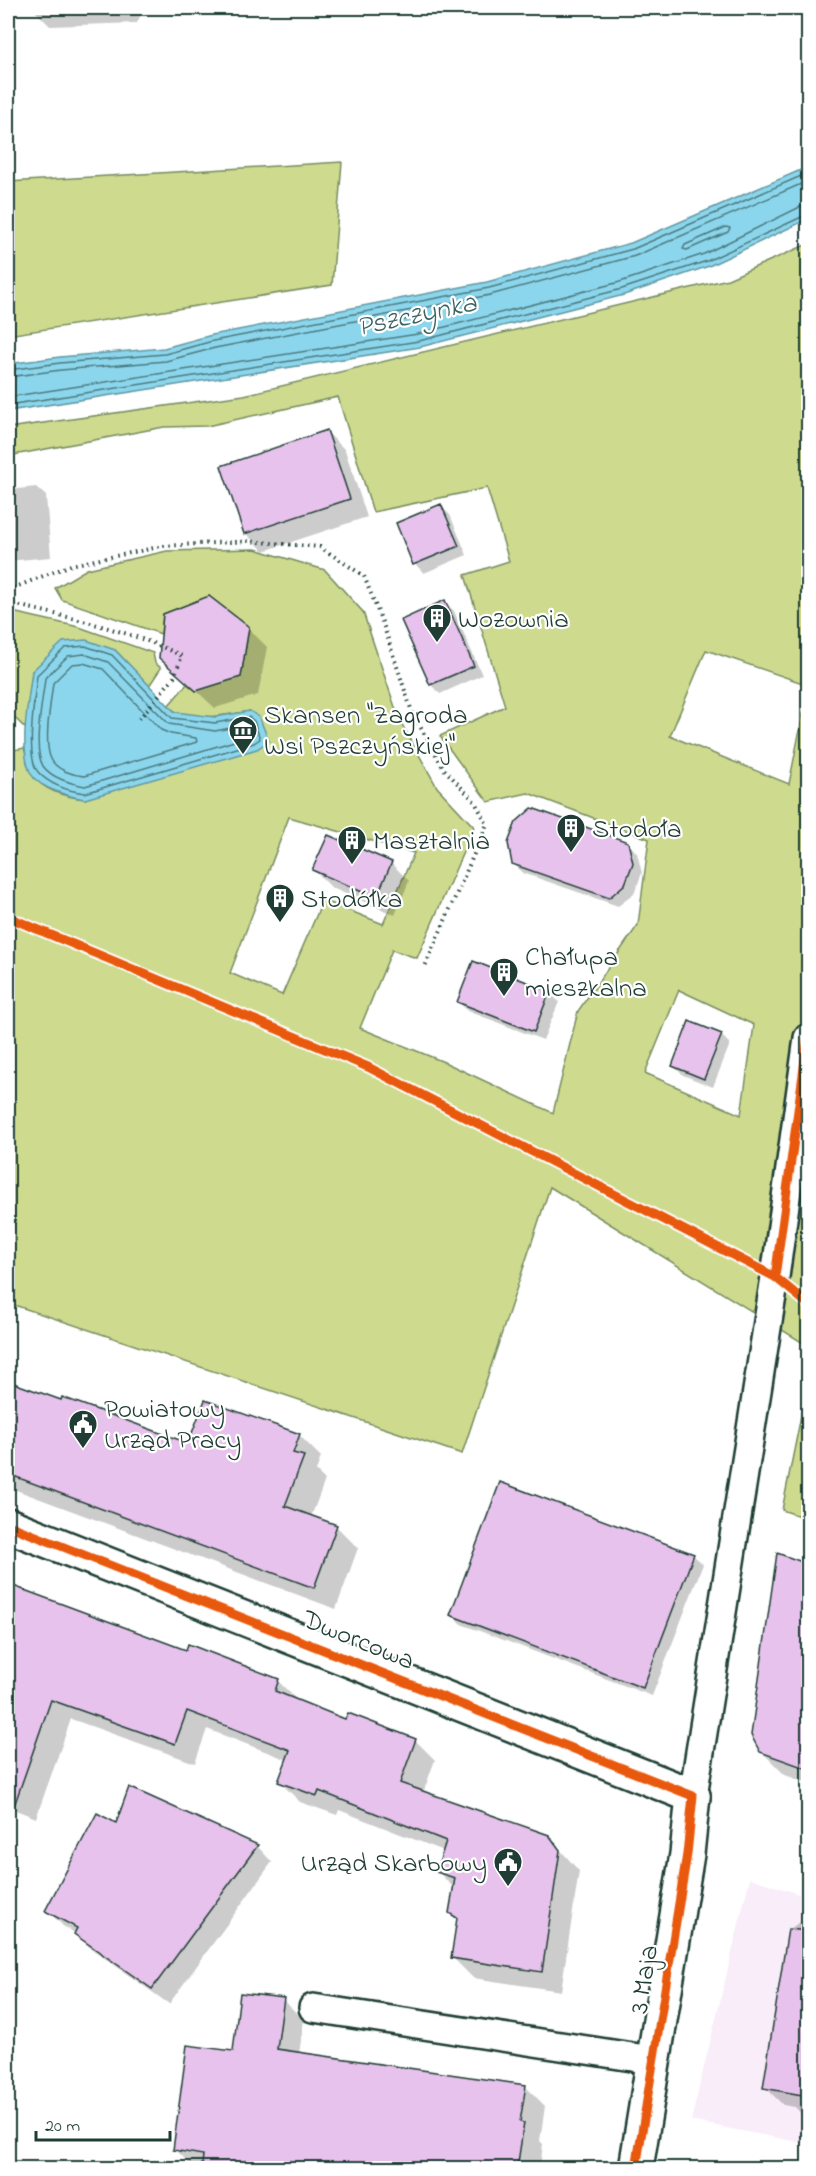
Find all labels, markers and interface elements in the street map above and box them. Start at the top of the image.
water label: Pszczynka [353,284,481,349]
place label: Wozownia [458,601,569,640]
building icon: Wozownia [421,602,453,644]
place label: Skansen "Zagroda Wsi Pszczyńskiej" [264,697,468,767]
museum icon: Skansen "Zagroda Wsi Pszczyńskiej" [227,714,259,756]
place label: Stodoła [592,811,682,850]
building icon: Stodoła [555,812,587,854]
place label: Masztalnia [373,823,490,862]
building icon: Masztalnia [336,824,368,866]
place label: Stodółka [301,881,402,920]
building icon: Stodółka [264,882,296,924]
place label: Chałupa mieszkalna [525,939,647,1009]
building icon: Chałupa mieszkalna [488,956,520,998]
place label: Powiatowy Urząd Pracy [104,1391,241,1461]
public building icon: Powiatowy Urząd Pracy [67,1408,99,1450]
street label: Dworcowa [295,1601,420,1681]
place label: Urząd Skarbowy [301,1845,487,1884]
public building icon: Urząd Skarbowy [492,1846,524,1888]
street label: 3 Maja [621,1942,670,2016]
scale bar [36,2104,170,2142]
text: 20 m [45,2114,80,2140]

